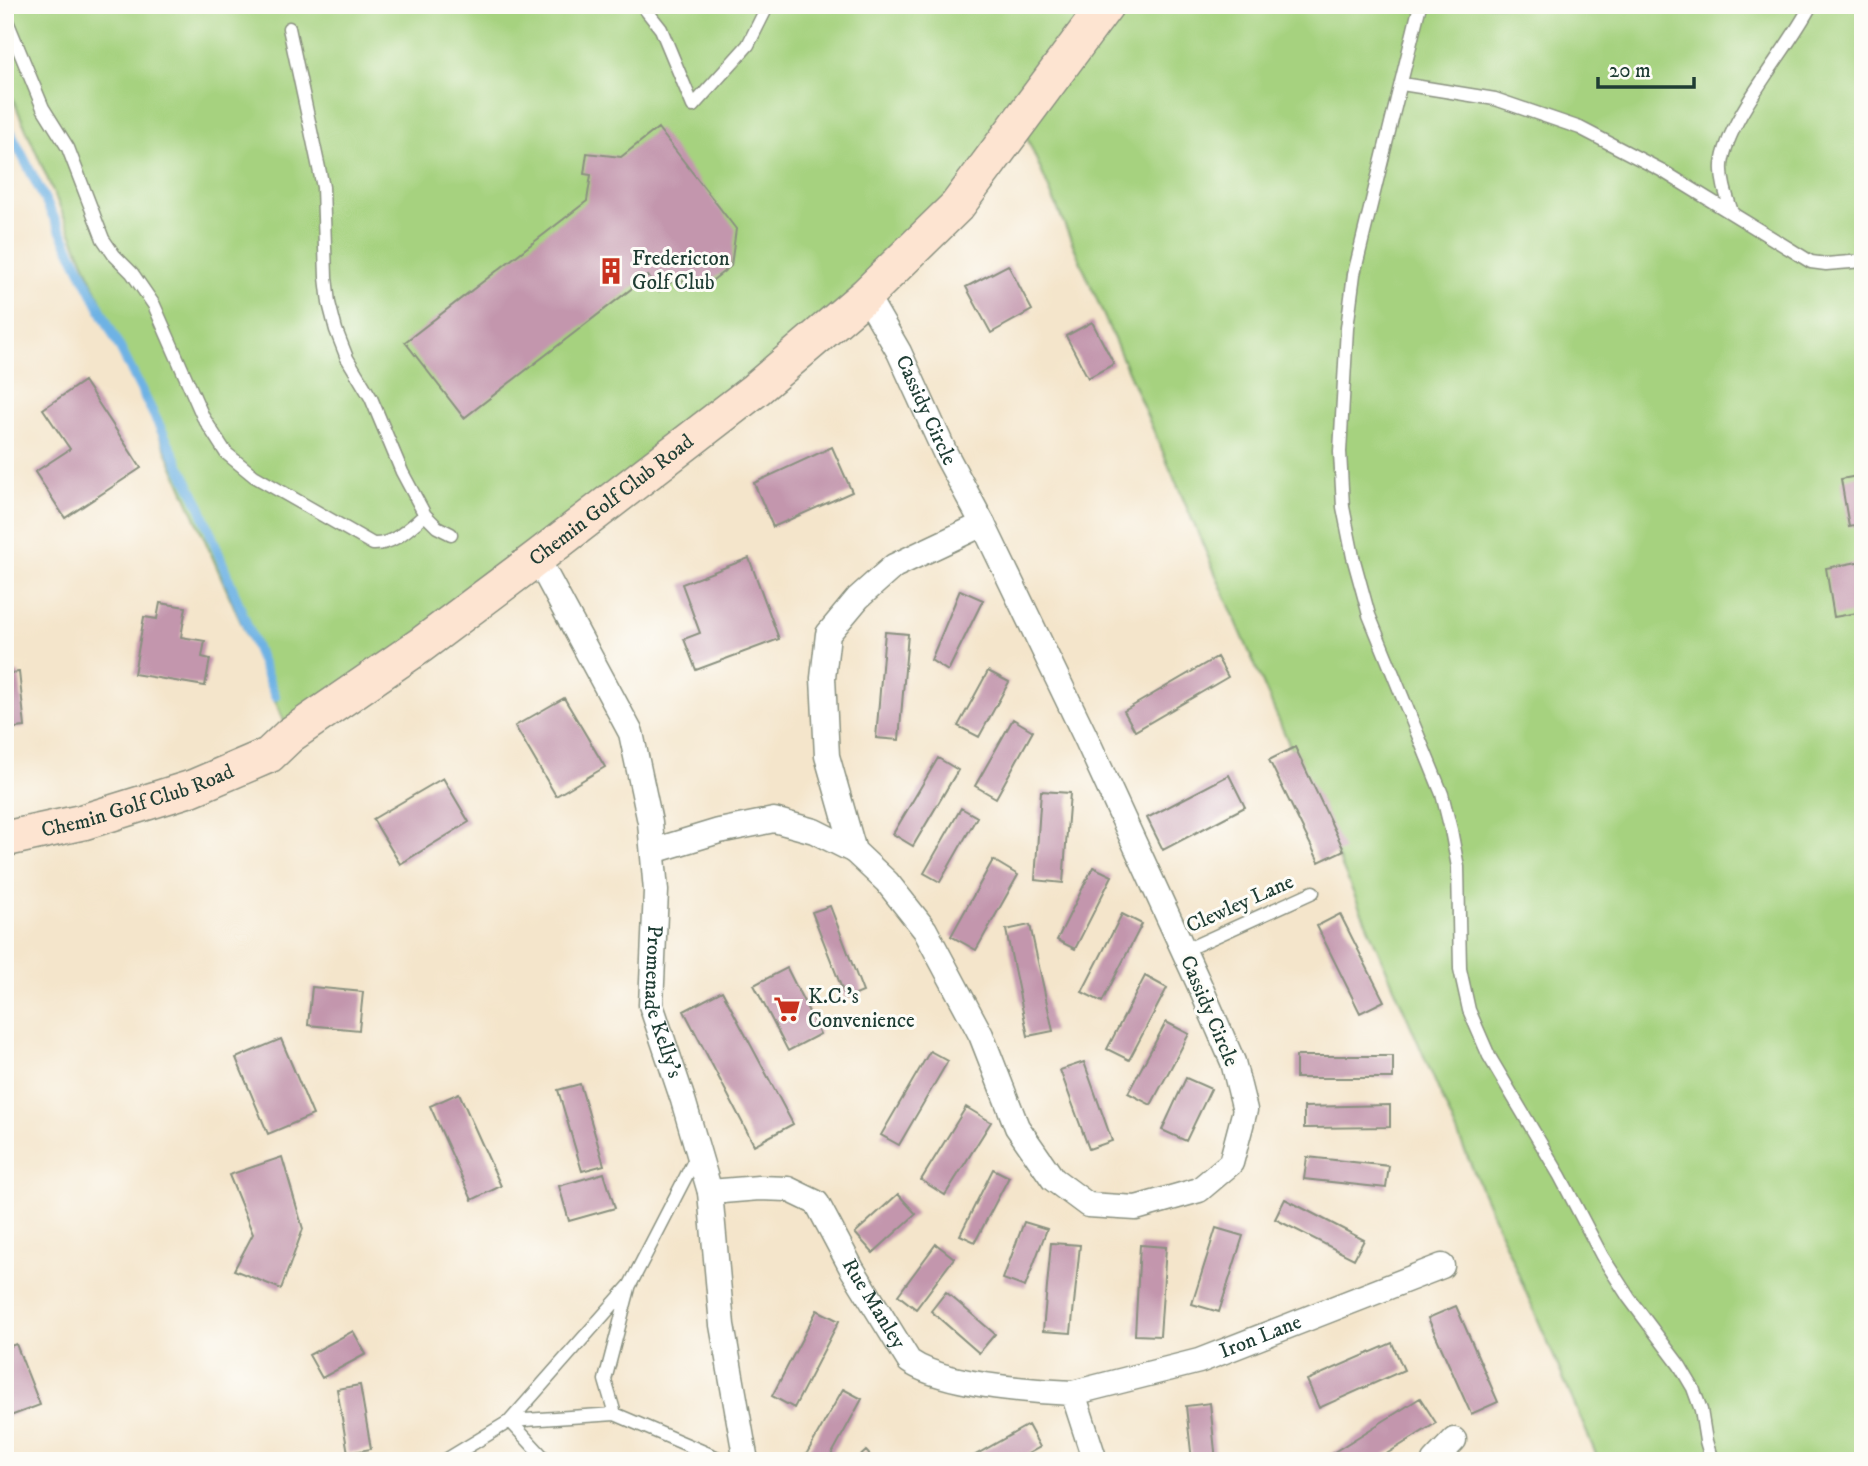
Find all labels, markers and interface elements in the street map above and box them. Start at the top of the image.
scale bar [1598,46,1695,90]
text: 20 m [1609,58,1651,84]
place label: Fredericton Golf Club [632,246,730,296]
building icon: Fredericton Golf Club [596,256,626,286]
street label: Cassidy Circle [889,351,962,470]
street label: Chemin Golf Club Road [524,429,700,572]
street label: Chemin Golf Club Road [39,758,238,844]
street label: Clewley Lane [1182,869,1298,939]
street label: Promenade Kelly's [638,924,688,1081]
street label: Cassidy Circle [1174,952,1244,1071]
place label: K.C.'s Convenience [808,984,915,1034]
supermarket icon: K.C.'s Convenience [772,994,802,1024]
street label: Rue Manley [836,1254,912,1355]
street label: Iron Lane [1216,1309,1305,1365]

